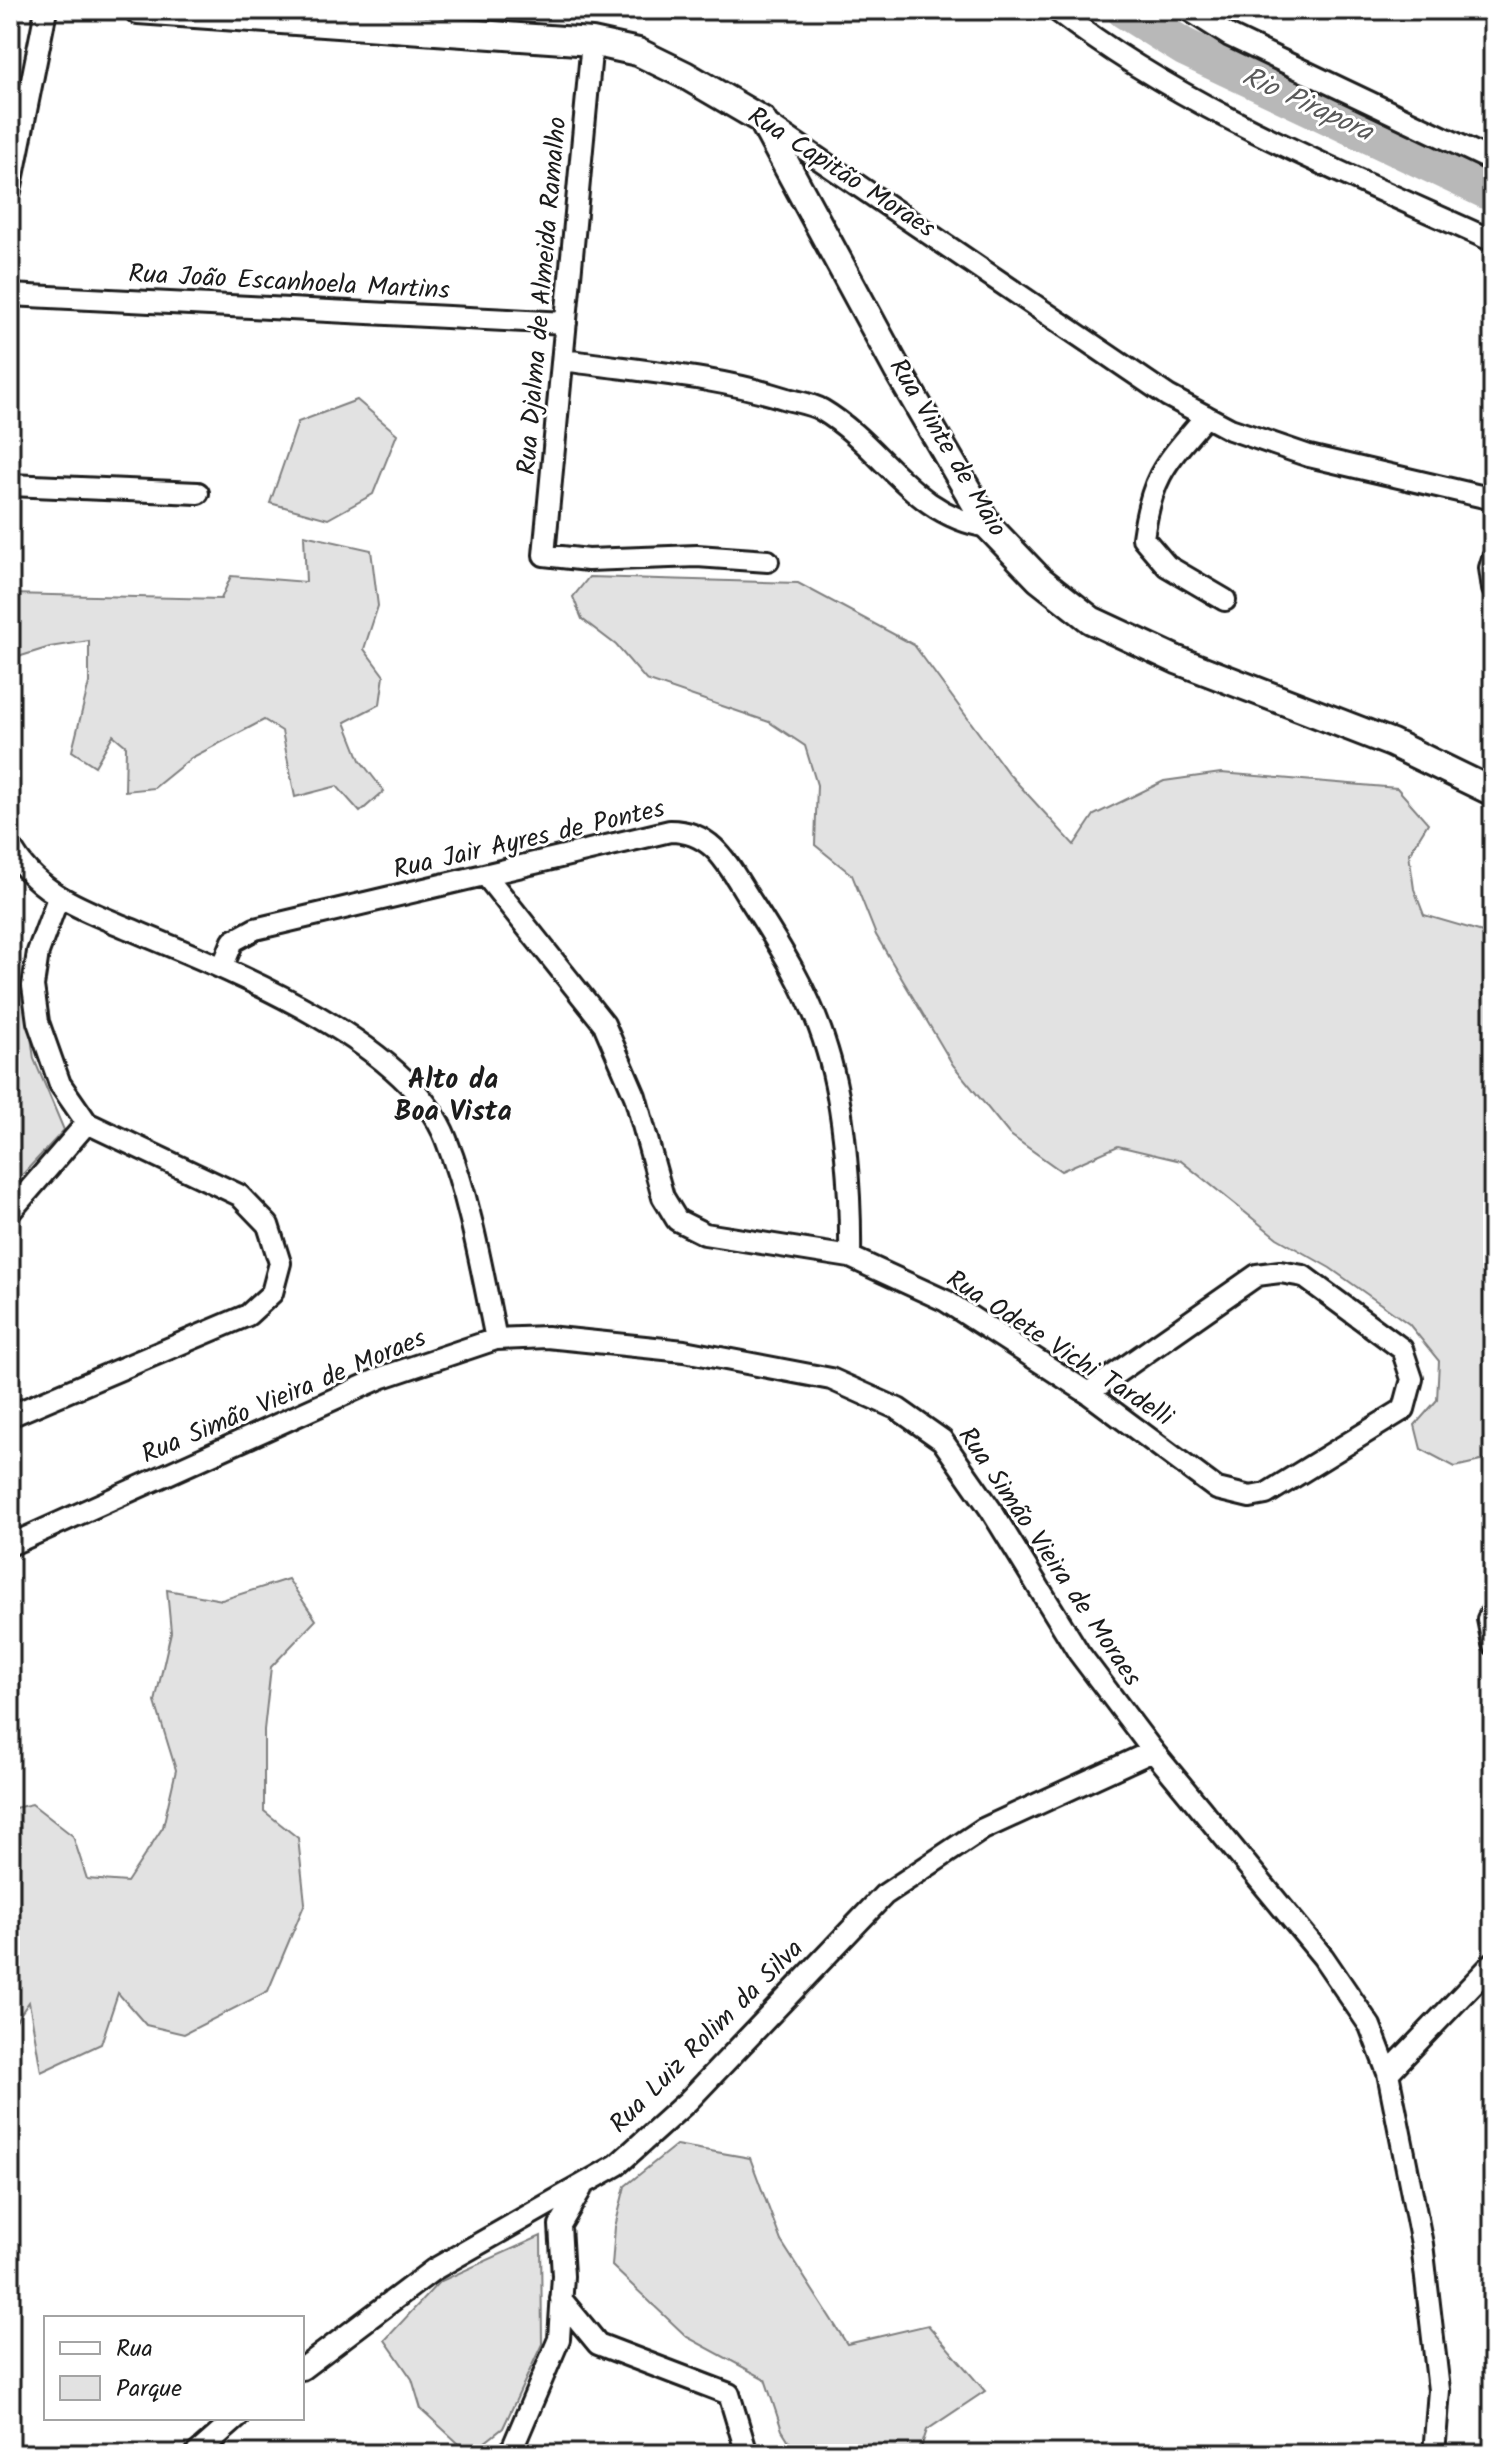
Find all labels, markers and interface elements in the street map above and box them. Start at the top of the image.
water label: Rio Pirapora [1234,55,1381,156]
street label: Rua Capitão Moraes [739,96,943,250]
street label: Rua Djalma de Almeida Ramalho [506,115,580,477]
street label: Rua João Escanhoela Martins [127,254,451,312]
street label: Rua Vinte de Maio [877,351,1017,545]
street label: Rua Jair Ayres de Pontes [389,788,669,892]
district label: Alto da Boa Vista [394,1058,512,1135]
street label: Rua Odete Vichi Tardelli [937,1260,1182,1439]
street label: Rua Simão Vieira de Moraes [135,1318,433,1476]
street label: Rua Simão Vieira de Moraes [946,1419,1152,1695]
street label: Rua Luiz Rolim da Silva [600,1930,814,2144]
legend [44,2316,304,2420]
text: Rua [116,2330,153,2369]
text: Parque [116,2370,182,2409]

